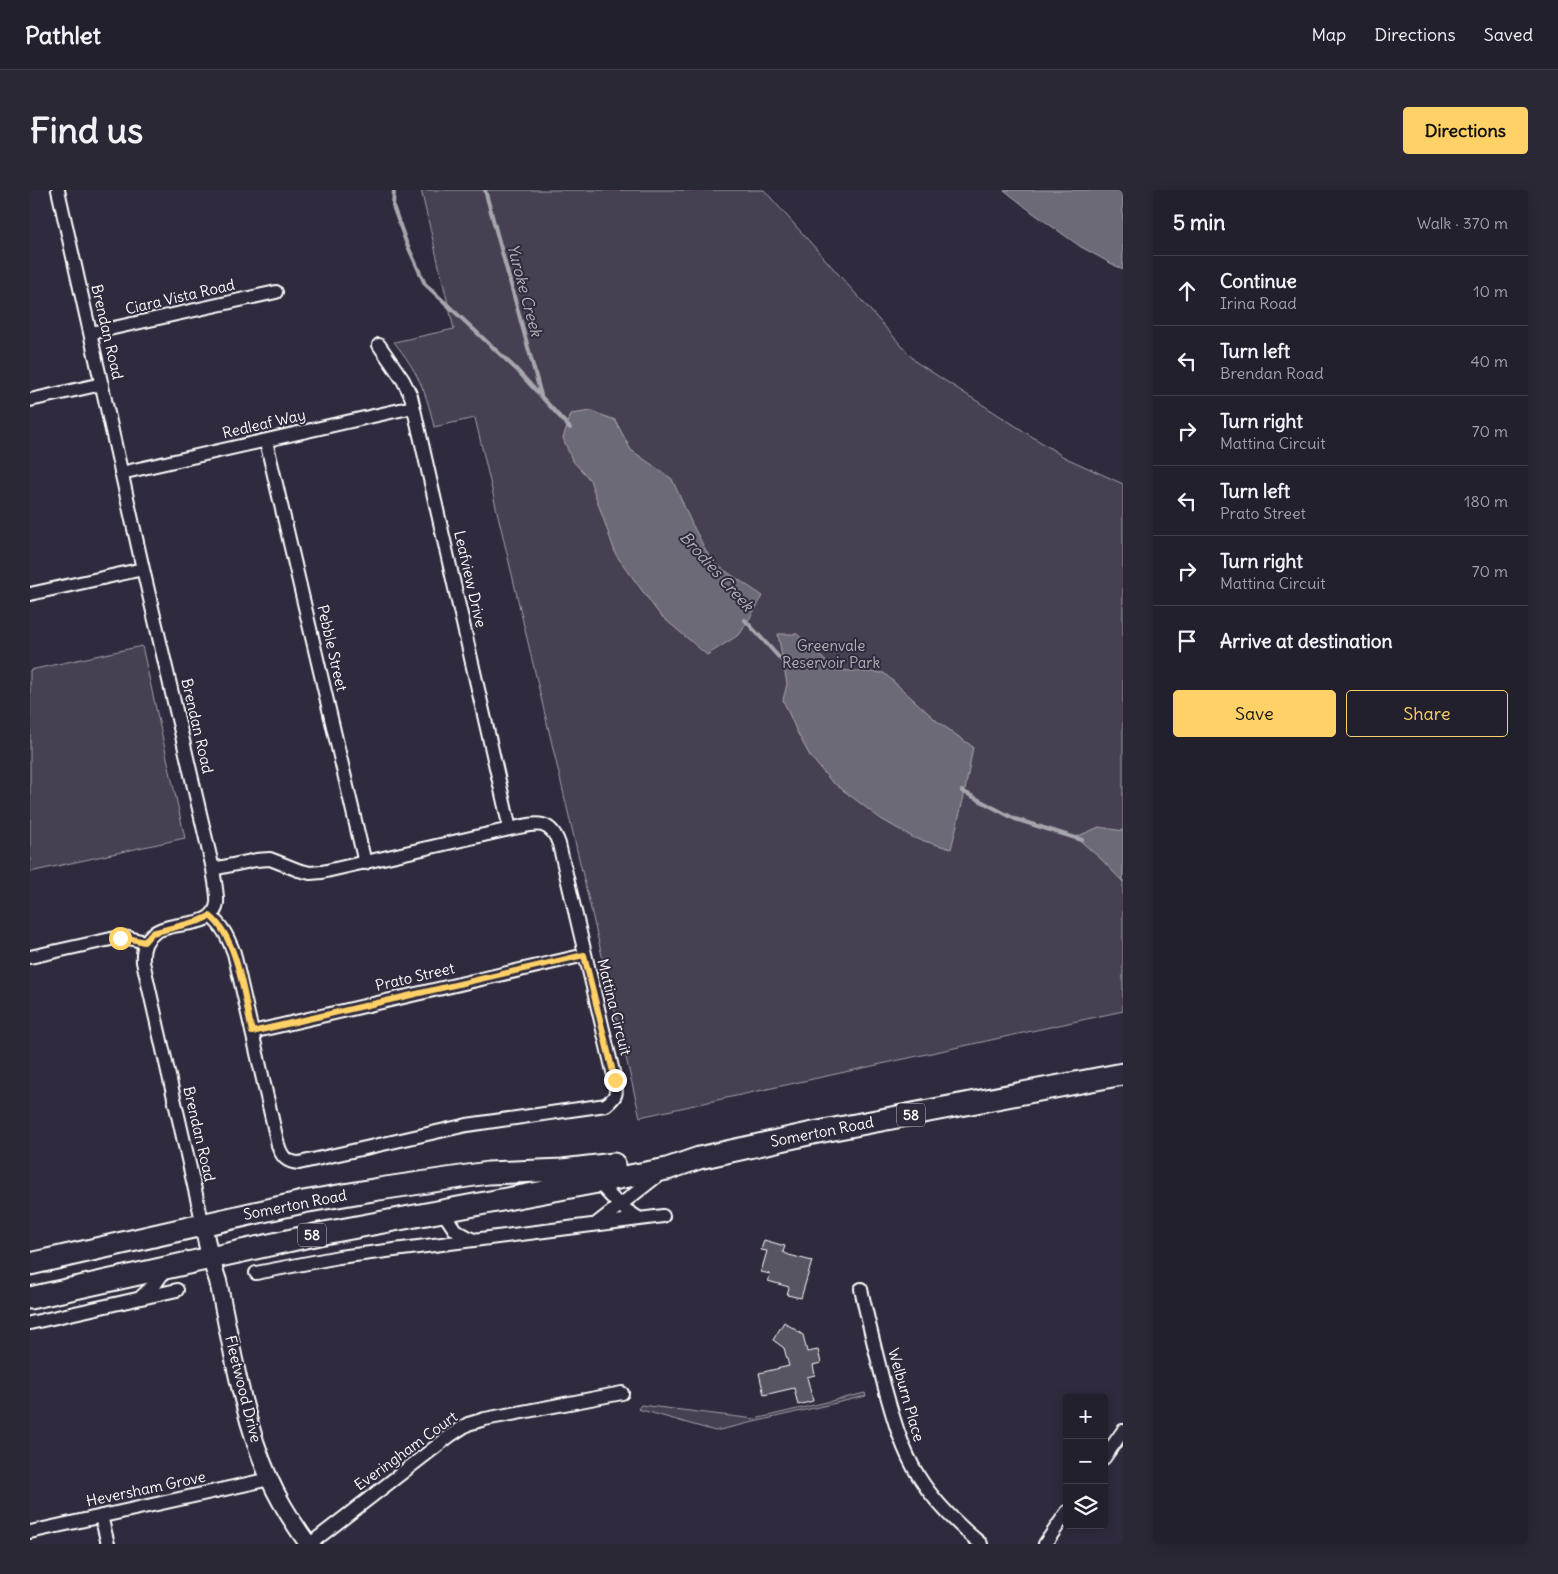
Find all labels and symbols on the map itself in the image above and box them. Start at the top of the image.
water label: Yuroke Creek [503,241,547,340]
street label: Ciara Vista Road [123,275,237,318]
street label: Brendan Road [87,282,128,381]
street label: Redleaf Way [220,405,307,442]
water label: Brodies Creek [676,527,759,616]
street label: Leafview Drive [450,529,491,629]
street label: Pebble Street [313,603,352,693]
park label: Greenvale Reservoir Park [782,636,880,672]
street label: Brendan Road [177,676,218,775]
route start [109,927,132,950]
street label: Mattina Circuit [593,957,636,1057]
street label: Prato Street [373,958,456,995]
route end [604,1069,627,1092]
street label: Brendan Road [179,1084,220,1183]
road number: 58 [897,1104,925,1126]
street label: Somerton Road [769,1112,875,1151]
street label: Somerton Road [242,1185,348,1224]
road number: 58 [298,1224,326,1246]
street label: Fleetwood Drive [221,1333,266,1444]
street label: Welburn Place [884,1346,929,1444]
street label: Everingham Court [351,1407,461,1494]
street label: Heversham Grove [84,1467,207,1510]

